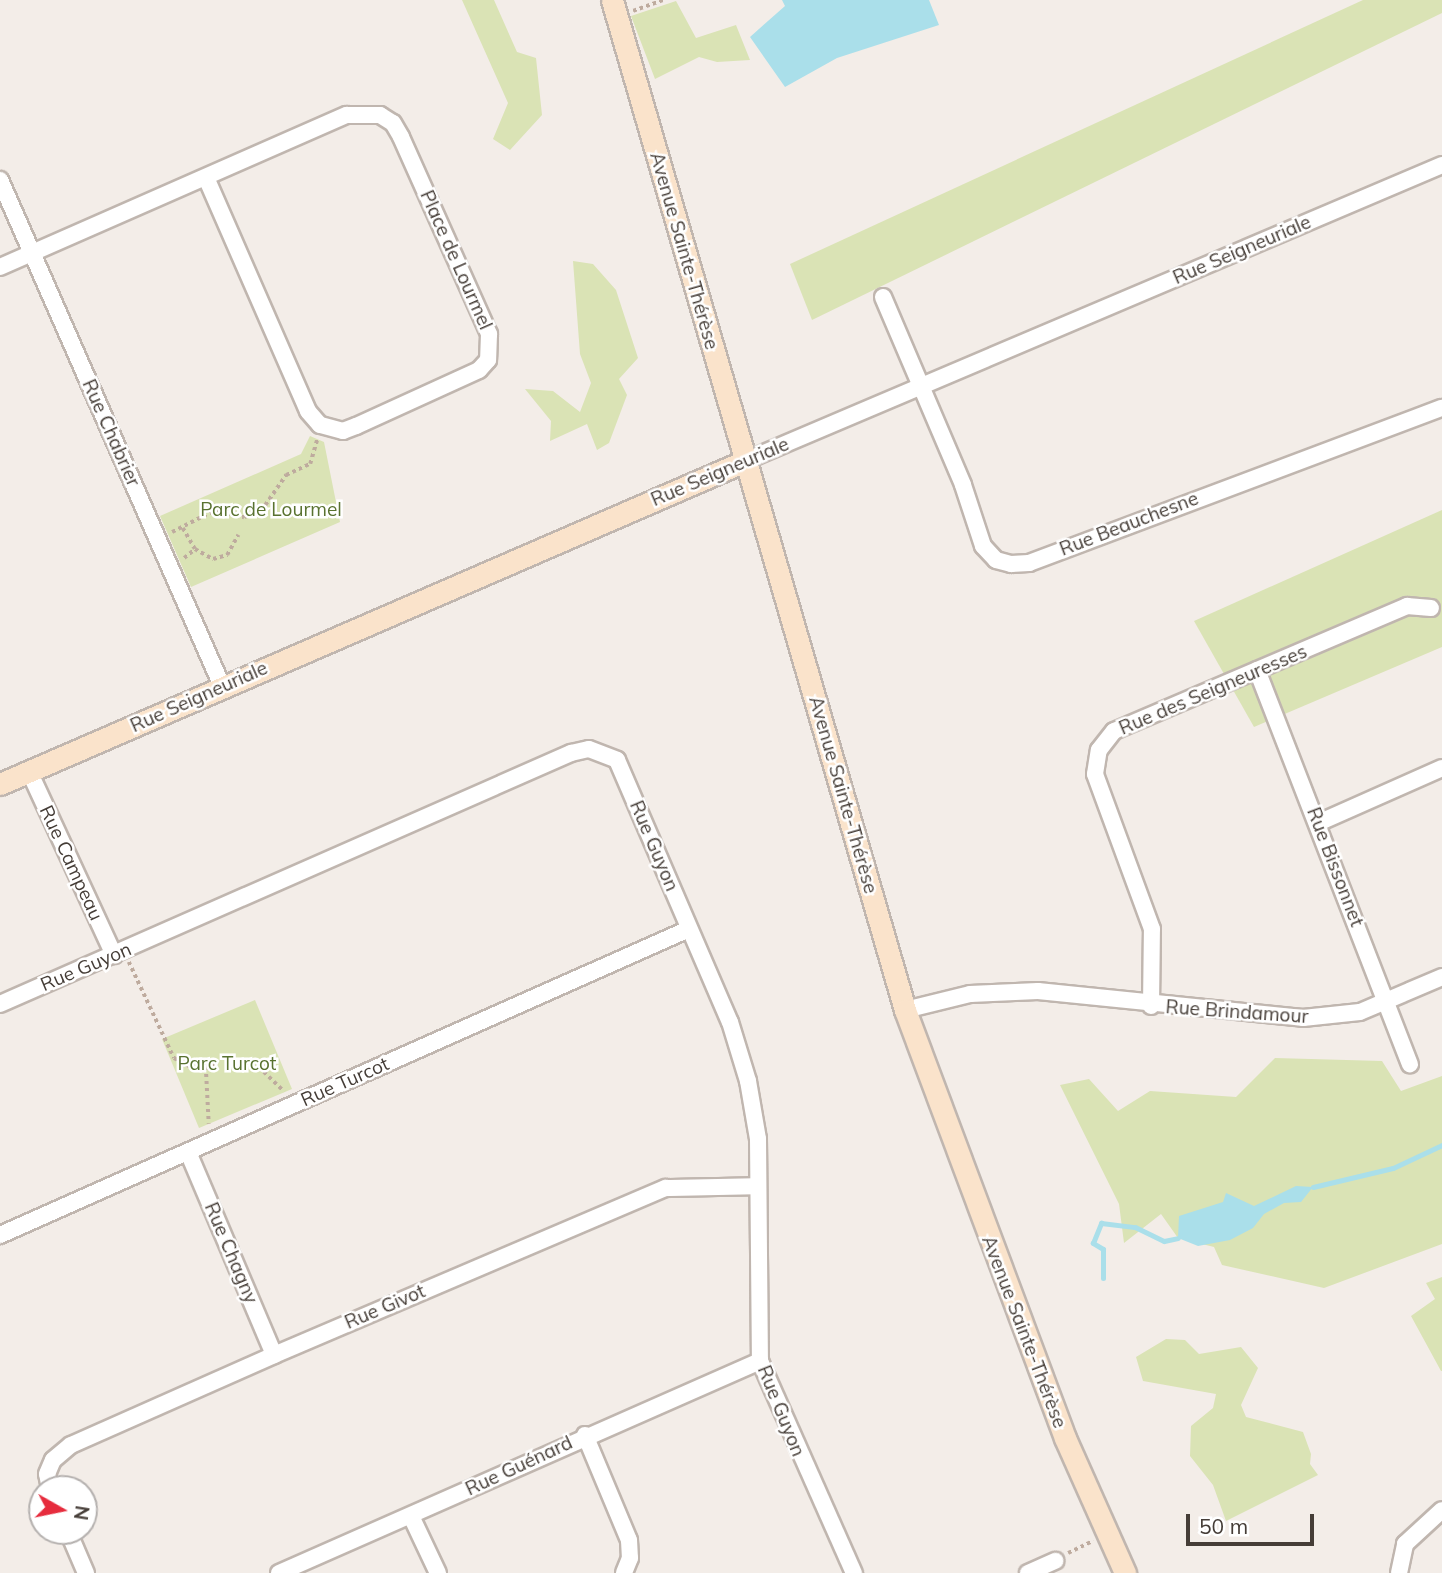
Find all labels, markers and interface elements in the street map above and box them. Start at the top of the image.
street label: Avenue Sainte-Thérèse [645,150,723,352]
street label: Place de Lourmel [415,187,497,333]
street label: Rue Seigneuriale [1170,211,1314,289]
street label: Rue Chabrier [77,376,145,490]
street label: Rue Seigneuriale [648,433,792,511]
street label: Rue Beauchesne [1056,487,1202,561]
park label: Parc de Lourmel [200,499,342,521]
street label: Rue des Seigneuresses [1116,640,1310,740]
street label: Rue Seigneuriale [127,657,271,737]
street label: Avenue Sainte-Thérèse [804,694,882,896]
street label: Rue Guyon [625,797,683,895]
street label: Rue Campeau [34,802,108,924]
street label: Rue Bissonnet [1302,804,1368,930]
street label: Rue Guyon [37,938,135,996]
street label: Rue Brindamour [1165,996,1309,1028]
street label: Rue Turcot [297,1052,393,1112]
park label: Parc Turcot [178,1053,276,1075]
street label: Rue Chagny [200,1199,262,1307]
street label: Avenue Sainte-Thérèse [977,1233,1071,1431]
street label: Rue Givot [341,1280,429,1334]
street label: Rue Guyon [752,1362,810,1460]
street label: Rue Guénard [462,1431,576,1501]
north arrow [28,1475,98,1545]
scale bar [1190,1500,1318,1544]
text: N [69,1504,95,1522]
text: 50 m [1199,1513,1248,1539]

